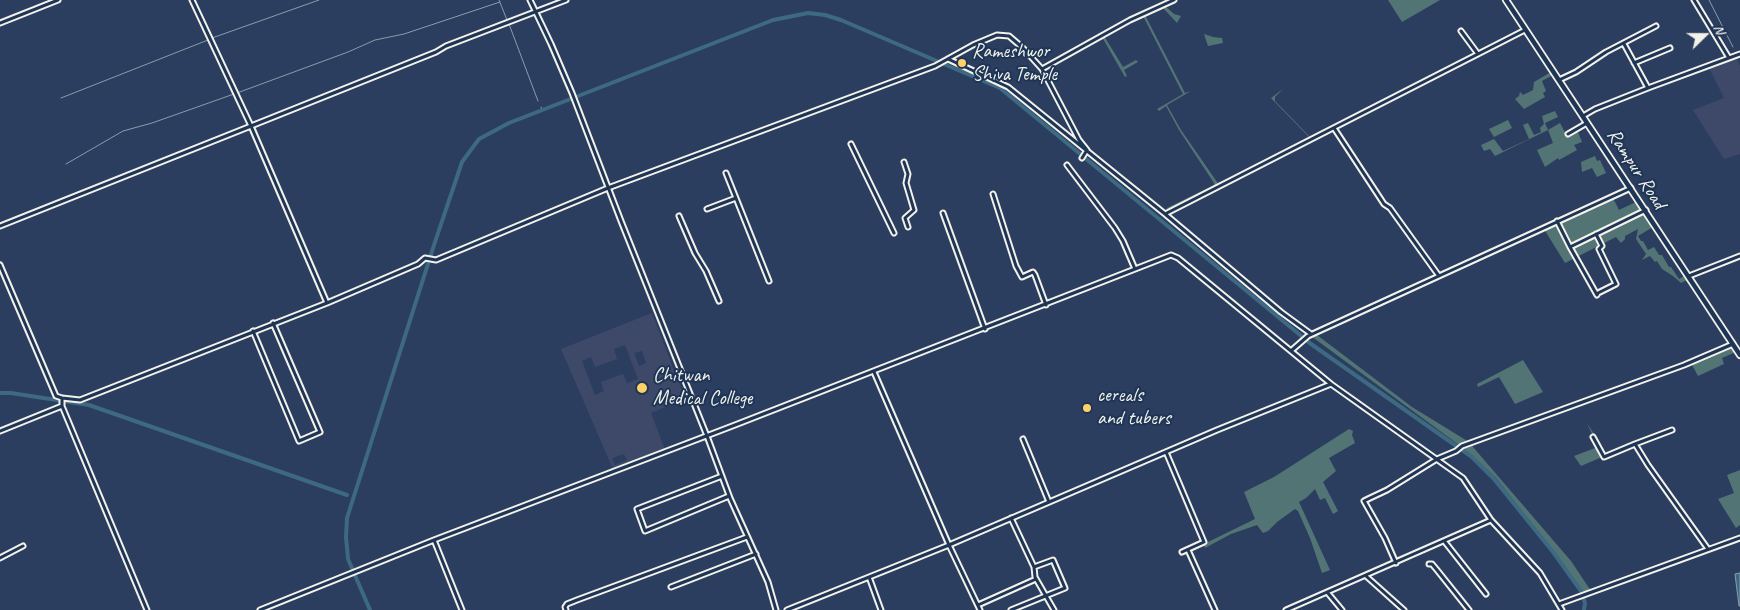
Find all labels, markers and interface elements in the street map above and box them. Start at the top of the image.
north arrow [1680,10,1730,60]
text: N [1710,22,1729,36]
place label: Rameshwor Shiva Temple [972,40,1057,87]
marker: Rameshwor Shiva Temple [956,57,968,69]
street label: Rampur Road [1601,124,1671,214]
place label: Chitwan Medical College [653,364,752,411]
marker: Chitwan Medical College [635,381,649,395]
place label: cereals and tubers [1097,384,1171,431]
marker: cereals and tubers [1081,402,1093,414]

